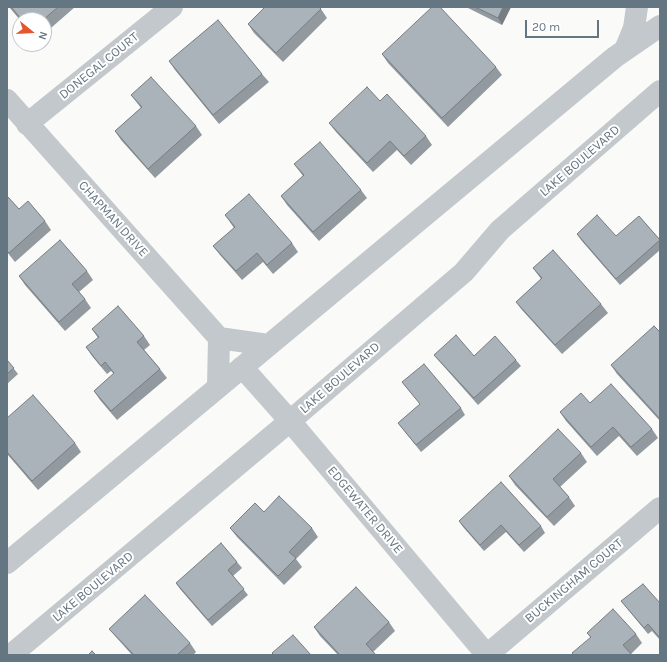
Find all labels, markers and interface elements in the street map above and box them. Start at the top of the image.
north arrow [12,12,52,52]
scale bar [527,12,601,38]
text: 20 m [532,20,560,34]
street label: DONEGAL COURT [56,29,142,103]
text: N [36,30,50,41]
street label: LAKE BOULEVARD [537,122,623,200]
street label: CHAPMAN DRIVE [75,178,151,260]
street label: LAKE BOULEVARD [297,339,383,417]
street label: EDGEWATER DRIVE [324,463,406,557]
street label: BUCKINGHAM COURT [522,536,626,626]
street label: LAKE BOULEVARD [49,549,137,625]

